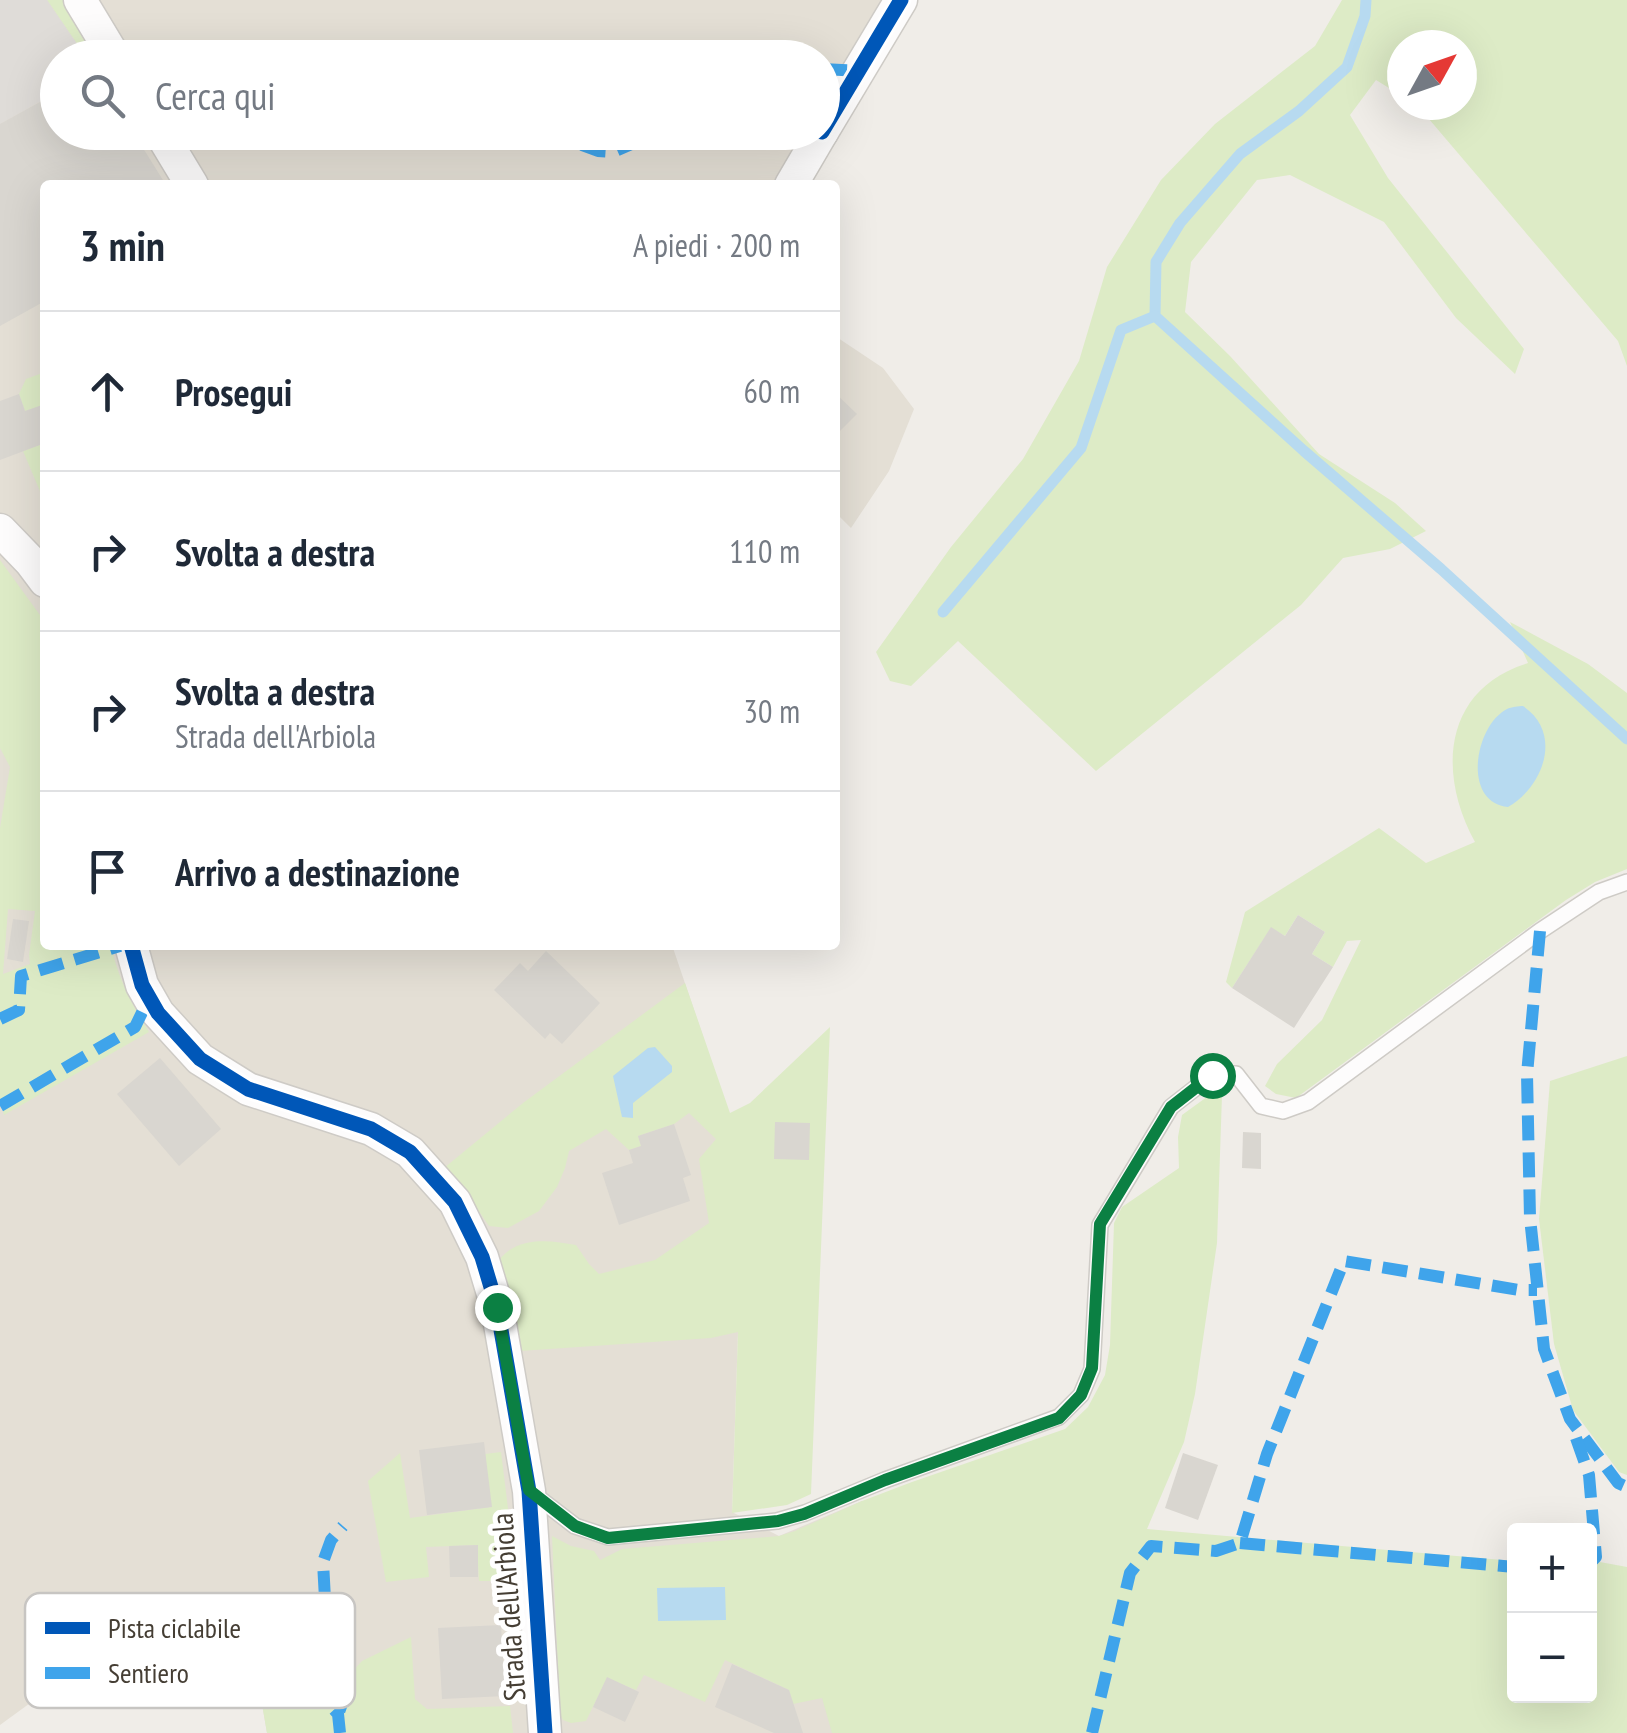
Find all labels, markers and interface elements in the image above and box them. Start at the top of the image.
north arrow [1387,30,1477,120]
search box [40,40,840,150]
icon: search [75,68,130,123]
text: Cerca qui [155,71,275,120]
text: 3 min [80,218,165,273]
text: A piedi · 200 m [633,224,800,266]
icon: ahead [80,364,135,419]
text: Prosegui [175,367,292,416]
text: 60 m [744,370,800,412]
icon: right [80,524,135,579]
text: Svolta a destra [175,527,375,576]
text: 110 m [729,530,800,572]
text: Svolta a destra [175,666,375,715]
icon: right [80,684,135,739]
text: 30 m [744,690,800,732]
text: Strada dell'Arbiola [175,715,376,757]
icon: arrive [80,844,135,899]
text: Arrivo a destinazione [175,847,460,896]
route start [1190,1053,1236,1099]
route end [475,1285,521,1331]
street label: Strada dell'Arbiola [481,1512,534,1702]
map controls [1507,1523,1597,1703]
button: + [1507,1523,1597,1613]
legend [25,1593,355,1708]
text: Pista ciclabile [108,1609,241,1646]
button: − [1507,1613,1597,1703]
text: Sentiero [108,1654,189,1691]

